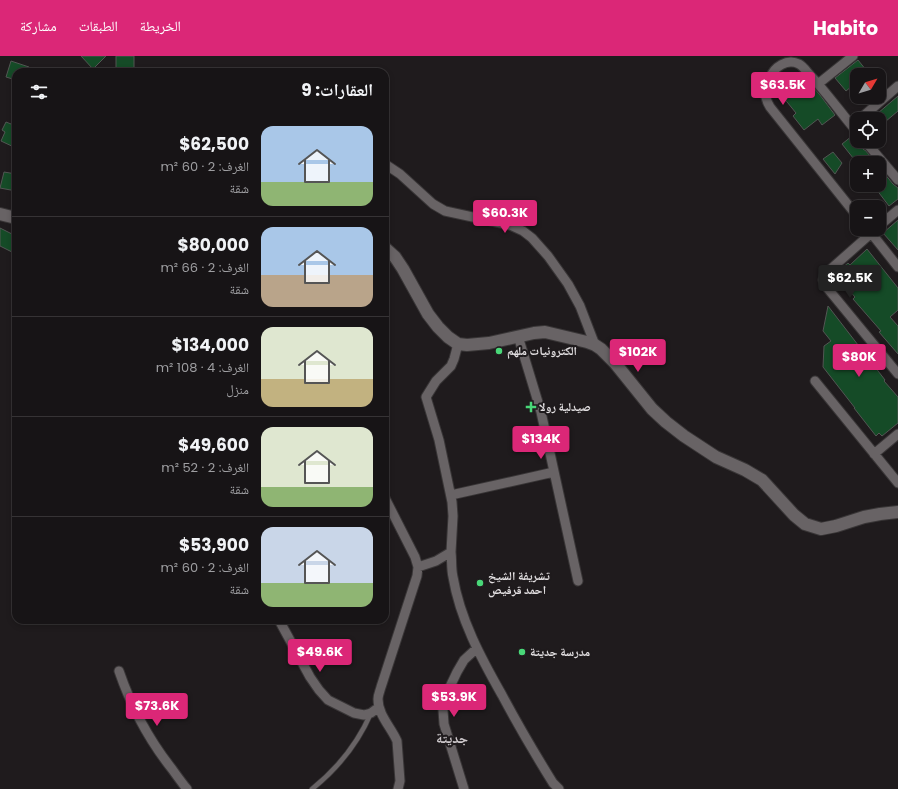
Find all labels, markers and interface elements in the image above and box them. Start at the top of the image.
text: Habito [813,15,878,42]
text: مشاركة [20,16,57,36]
text: الطبقات [79,16,118,36]
text: الخريطة [140,16,181,36]
north arrow [850,68,886,104]
map controls [850,68,886,236]
pin: $63.5K [750,72,816,106]
text: $63.5K [760,75,806,94]
text: العقارات: 9 [301,78,373,102]
icon: filters [28,81,50,103]
button: locate [850,112,886,148]
text: $62,500 [179,132,249,156]
icon: home [293,142,341,190]
button: + [850,156,886,192]
text: الغرف: 2 · 60 m² [160,157,249,176]
text: شقة [230,179,249,198]
pin: $60.3K [472,200,538,234]
button: − [850,200,886,236]
text: $60.3K [482,203,528,222]
text: $80,000 [178,233,249,257]
icon: home [293,243,341,291]
text: الغرف: 2 · 66 m² [160,258,249,277]
pin: $62.5K [817,265,883,299]
text: $62.5K [827,268,873,287]
text: شقة [230,280,249,299]
text: $134,000 [171,333,249,357]
pin: $102K [610,339,666,373]
place label: الكترونيات ملهم [507,342,577,359]
text: $102K [619,342,657,361]
icon: home [293,343,341,391]
pin: $80K [835,344,883,378]
marker: الكترونيات ملهم [494,346,504,356]
text: $80K [842,347,876,366]
text: الغرف: 4 · 108 m² [156,358,249,377]
text: منزل [226,380,249,399]
place label: صيدلية رولا [539,398,591,415]
marker: صيدلية رولا [526,402,536,412]
pin: $134K [513,426,569,460]
text: $134K [521,429,561,448]
text: $49,600 [178,433,249,457]
icon: home [293,443,341,491]
text: الغرف: 2 · 52 m² [161,458,249,477]
text: شقة [230,480,249,499]
text: $53,900 [179,533,249,557]
icon: home [293,543,341,591]
text: الغرف: 2 · 60 m² [160,558,249,577]
place label: تشريفة الشيخ احمد قرفيص [488,567,551,598]
marker: تشريفة الشيخ احمد قرفيص [475,578,485,588]
text: شقة [230,580,249,599]
pin: $49.6K [287,639,353,673]
text: $49.6K [297,642,343,661]
place label: مدرسة جديتة [530,643,591,660]
marker: مدرسة جديتة [517,647,527,657]
pin: $53.9K [421,684,487,718]
text: $53.9K [431,687,477,706]
pin: $73.6K [124,693,190,727]
text: $73.6K [135,696,179,715]
district label: جديتة [436,728,468,748]

